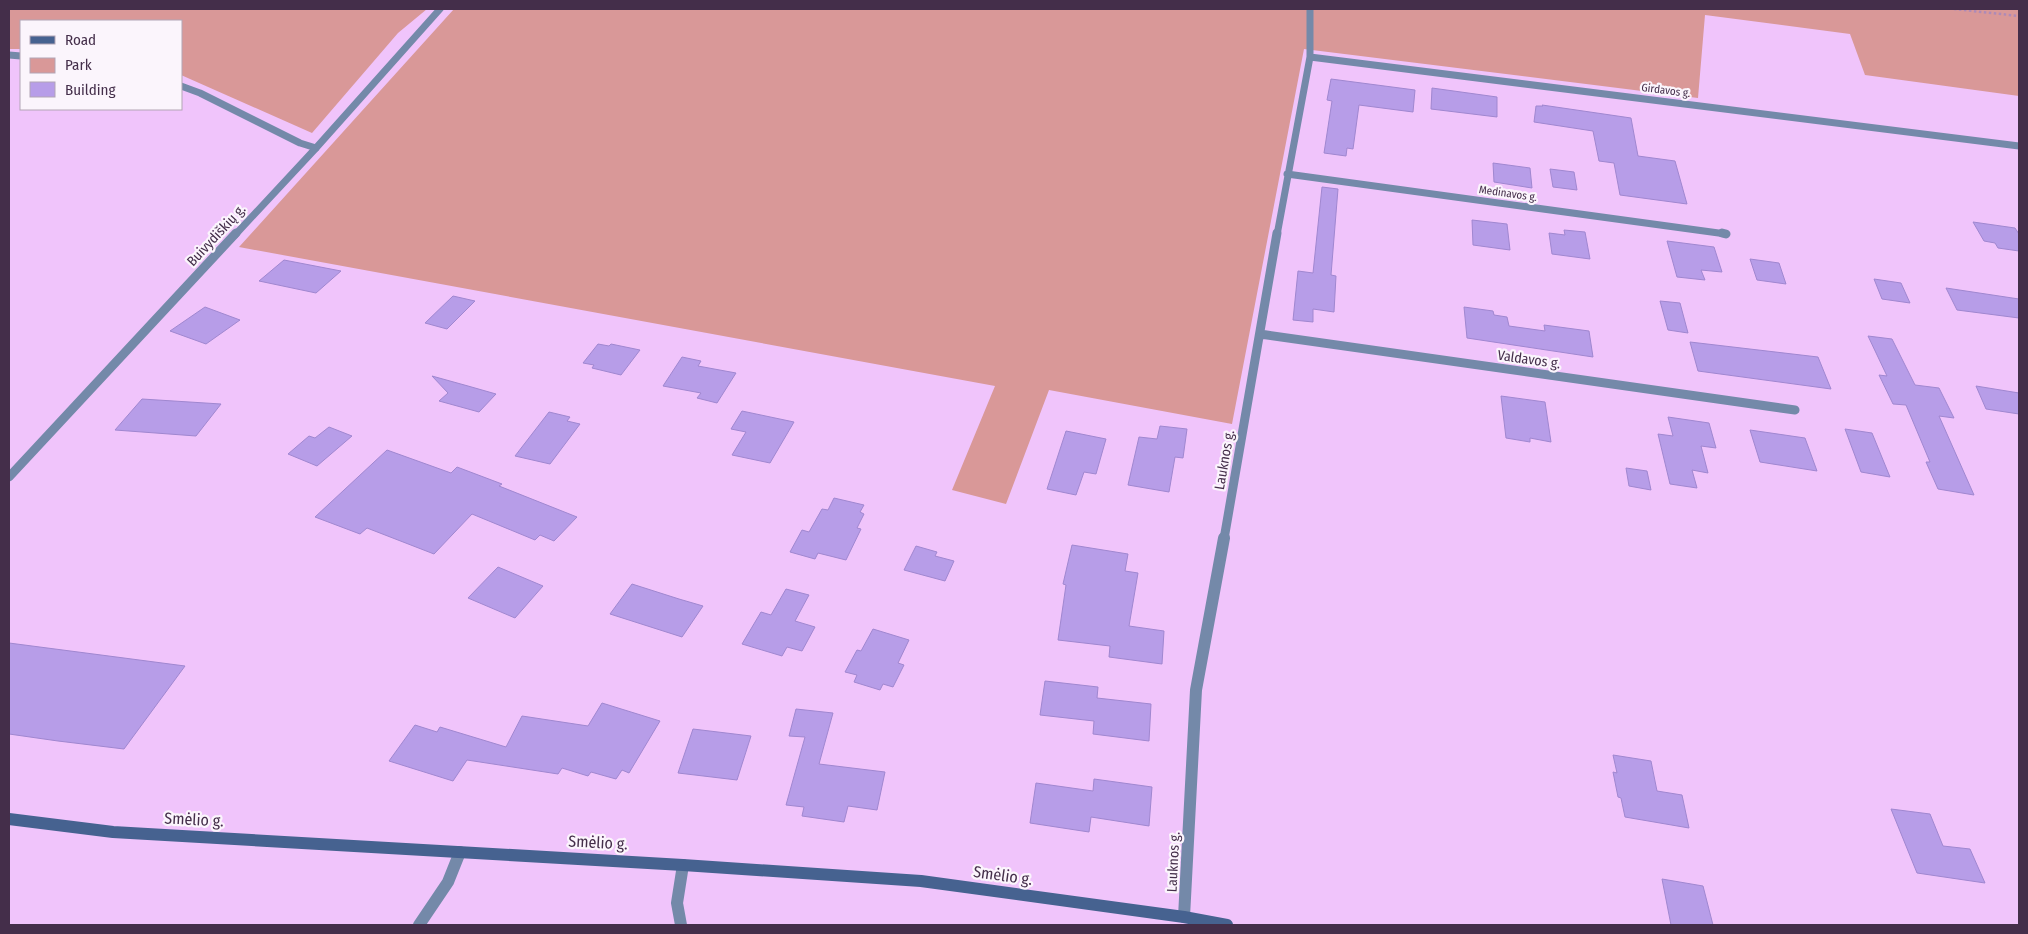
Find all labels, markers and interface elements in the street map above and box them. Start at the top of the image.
legend [20,20,182,110]
text: Road [65,31,96,49]
text: Park [65,56,92,74]
text: Building [65,81,116,99]
street label: Girdavos g. [1641,81,1691,100]
street label: Medinavos g. [1478,183,1538,204]
street label: Buivydiškių g. [183,201,249,270]
street label: Valdavos g. [1496,347,1562,372]
street label: Lauknos g. [1211,429,1238,491]
street label: Smėlio g. [164,808,224,831]
street label: Smėlio g. [568,831,628,854]
street label: Lauknos g. [1163,831,1184,893]
street label: Smėlio g. [972,862,1034,889]

